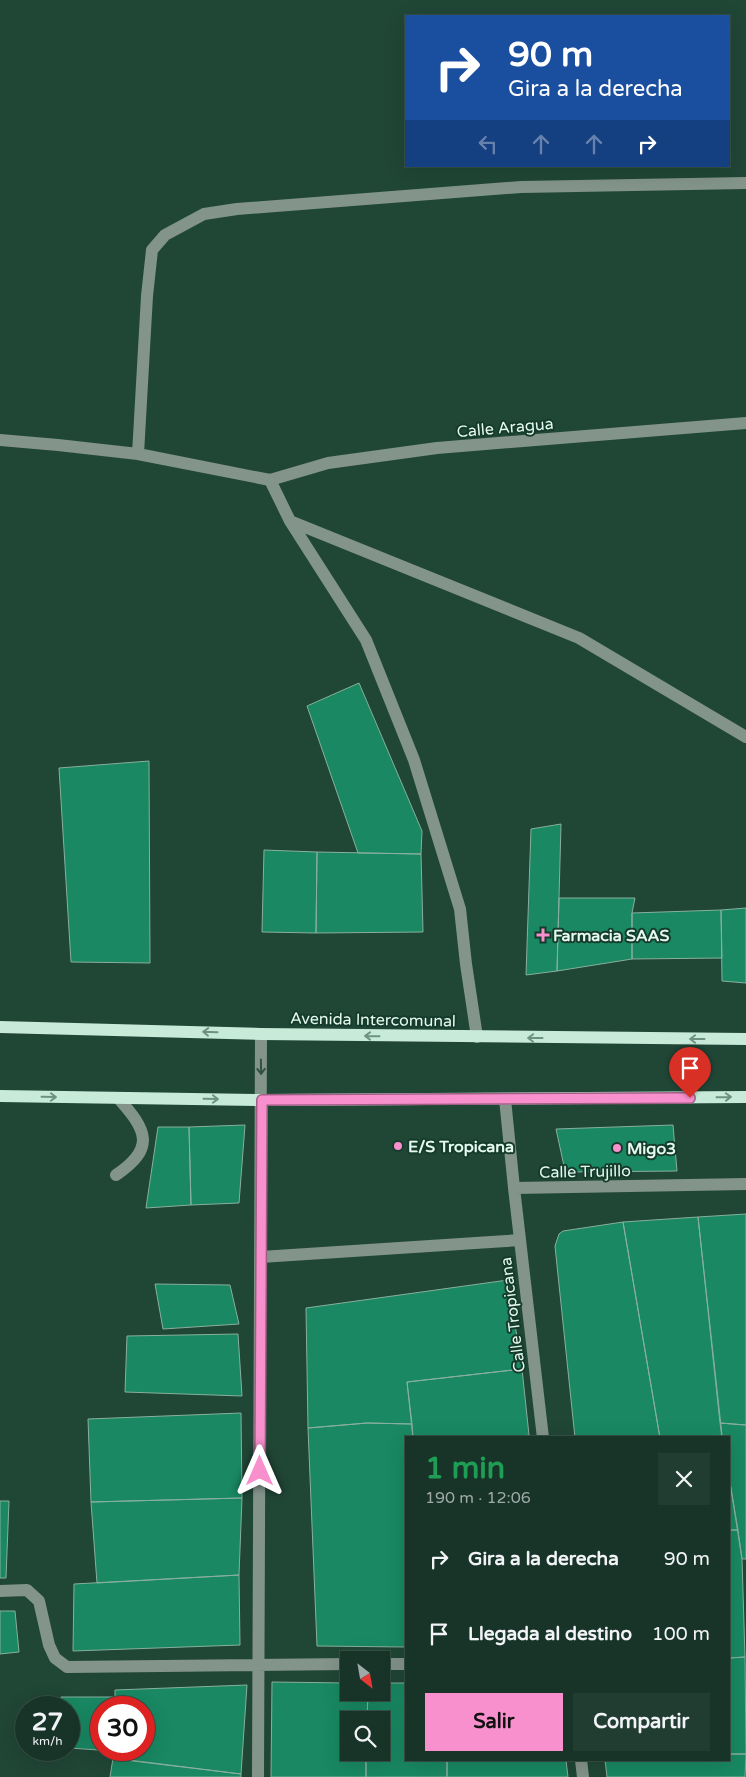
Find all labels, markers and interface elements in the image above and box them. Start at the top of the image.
text: 90 m [508,34,593,76]
icon: right [425,35,490,100]
text: Gira a la derecha [508,76,683,102]
icon: left [474,130,502,158]
icon: ahead [527,130,555,158]
icon: ahead [580,130,608,158]
icon: right [633,130,661,158]
street label: Calle Aragua [456,414,554,442]
place label: Farmacia SAAS [553,926,669,946]
marker: Farmacia SAAS [537,929,549,941]
street label: Avenida Intercomunal [290,1009,456,1031]
one-way arrow [202,1028,218,1037]
one-way arrow [365,1031,381,1041]
one-way arrow [527,1033,544,1043]
one-way arrow [690,1034,706,1044]
pin [669,1047,711,1098]
icon: arrive [676,1054,704,1082]
one-way arrow [257,1059,266,1075]
one-way arrow [40,1092,56,1102]
one-way arrow [715,1092,731,1102]
one-way arrow [202,1094,219,1104]
place label: E/S Tropicana [408,1137,514,1157]
place label: Migo3 [627,1139,676,1159]
marker: E/S Tropicana [392,1140,404,1152]
marker: Migo3 [611,1142,623,1154]
street label: Calle Trujillo [539,1161,631,1183]
street label: Calle Tropicana [496,1256,530,1374]
position arrow [233,1444,285,1496]
text: 1 min [425,1450,505,1487]
button: close [658,1453,710,1505]
text: 190 m · 12:06 [425,1488,531,1508]
icon: right [425,1545,453,1573]
text: Gira a la derecha [468,1548,619,1570]
text: 90 m [664,1548,710,1570]
icon: arrive [425,1620,453,1648]
text: Llegada al destino [468,1623,632,1645]
text: 100 m [652,1623,710,1645]
north arrow [340,1651,390,1701]
map controls [340,1651,390,1761]
button: Salir [425,1693,563,1751]
button: Compartir [573,1693,710,1751]
speed limit sign: 30 [90,1696,155,1761]
text: 27 [32,1707,63,1737]
button: search [340,1711,390,1761]
text: km/h [32,1734,63,1748]

